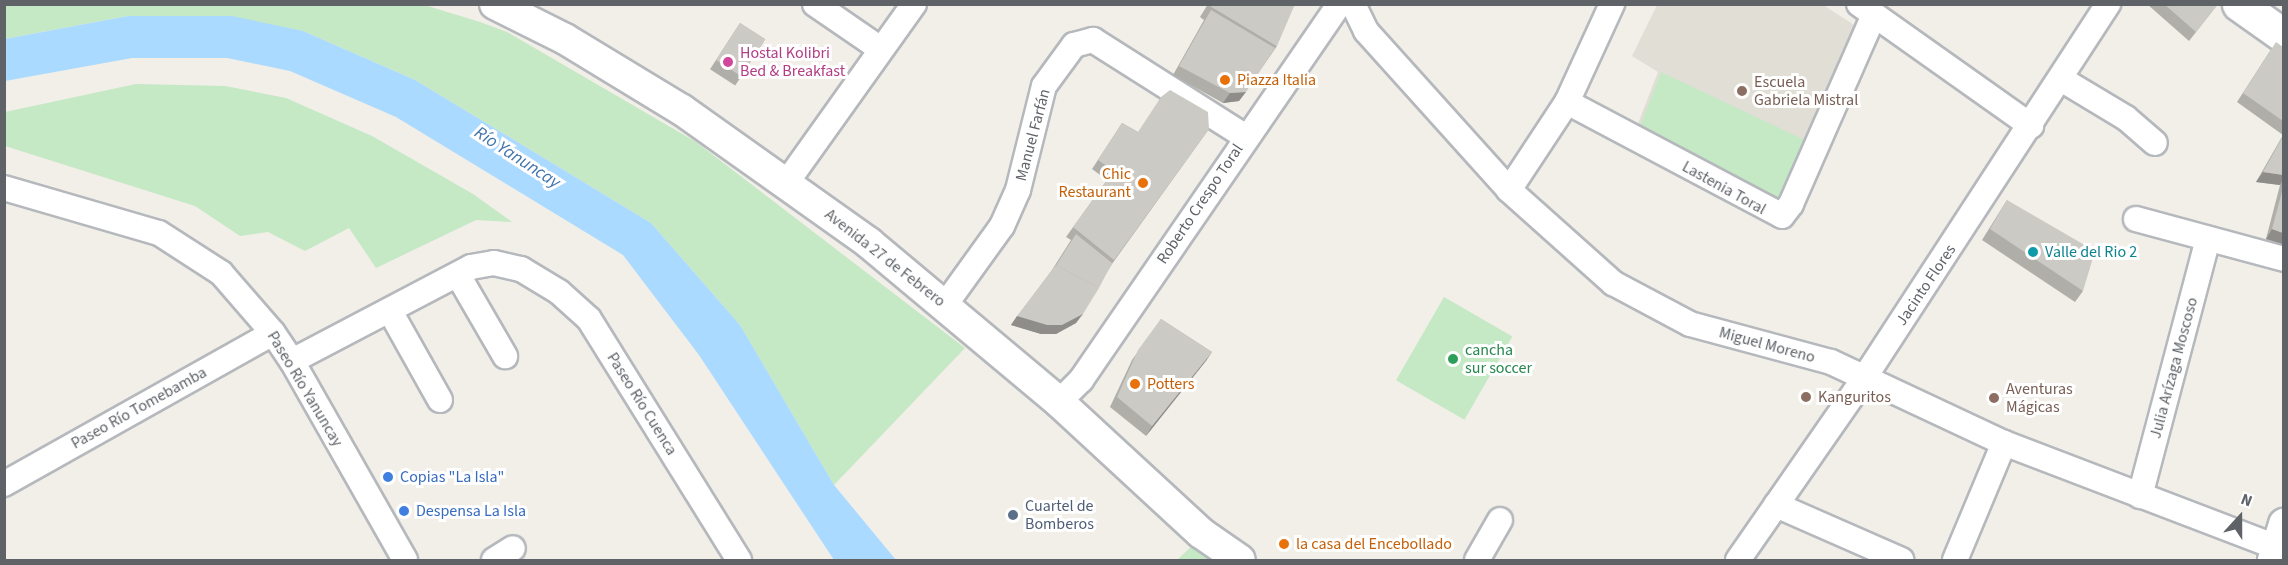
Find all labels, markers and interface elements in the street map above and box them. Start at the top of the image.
place label: Hostal Kolibri Bed & Breakfast [740,43,845,81]
marker: Hostal Kolibri Bed & Breakfast [721,55,735,69]
place label: Piazza Italia [1237,70,1316,90]
place label: Escuela Gabriela Mistral [1754,72,1858,110]
marker: Piazza Italia [1218,73,1232,87]
marker: Escuela Gabriela Mistral [1735,84,1749,98]
street label: Manuel Farfán [1011,87,1055,183]
water label: Río Yanuncay [470,122,564,194]
street label: Roberto Crespo Toral [1153,140,1247,268]
street label: Lastenia Toral [1679,157,1769,219]
place label: Chic Restaurant [1059,164,1131,202]
marker: Chic Restaurant [1136,176,1150,190]
street label: Avenida 27 de Febrero [821,205,949,311]
street label: Jacinto Flores [1892,241,1960,329]
place label: Valle del Rio 2 [2045,242,2137,262]
marker: Valle del Rio 2 [2026,245,2040,259]
street label: Julia Arízaga Moscoso [2146,295,2202,441]
street label: Miguel Moreno [1717,323,1817,367]
street label: Paseo Río Yanuncay [263,328,347,450]
place label: cancha sur soccer [1465,340,1532,378]
street label: Paseo Río Cuenca [603,349,681,459]
marker: cancha sur soccer [1446,352,1460,366]
street label: Paseo Río Tomebamba [68,363,210,453]
place label: Potters [1147,374,1194,394]
marker: Potters [1128,377,1142,391]
place label: Aventuras Mágicas [2006,379,2073,417]
place label: Kanguritos [1818,387,1891,407]
marker: Kanguritos [1799,390,1813,404]
marker: Aventuras Mágicas [1987,391,2001,405]
place label: Copias "La Isla" [400,467,504,487]
marker: Copias "La Isla" [381,470,395,484]
north arrow [2210,487,2270,547]
text: N [2238,488,2255,512]
place label: Cuartel de Bomberos [1025,496,1094,534]
place label: Despensa La Isla [416,501,526,521]
marker: Despensa La Isla [397,504,411,518]
marker: Cuartel de Bomberos [1006,508,1020,522]
place label: la casa del Encebollado [1296,534,1452,554]
marker: la casa del Encebollado [1277,537,1291,551]

